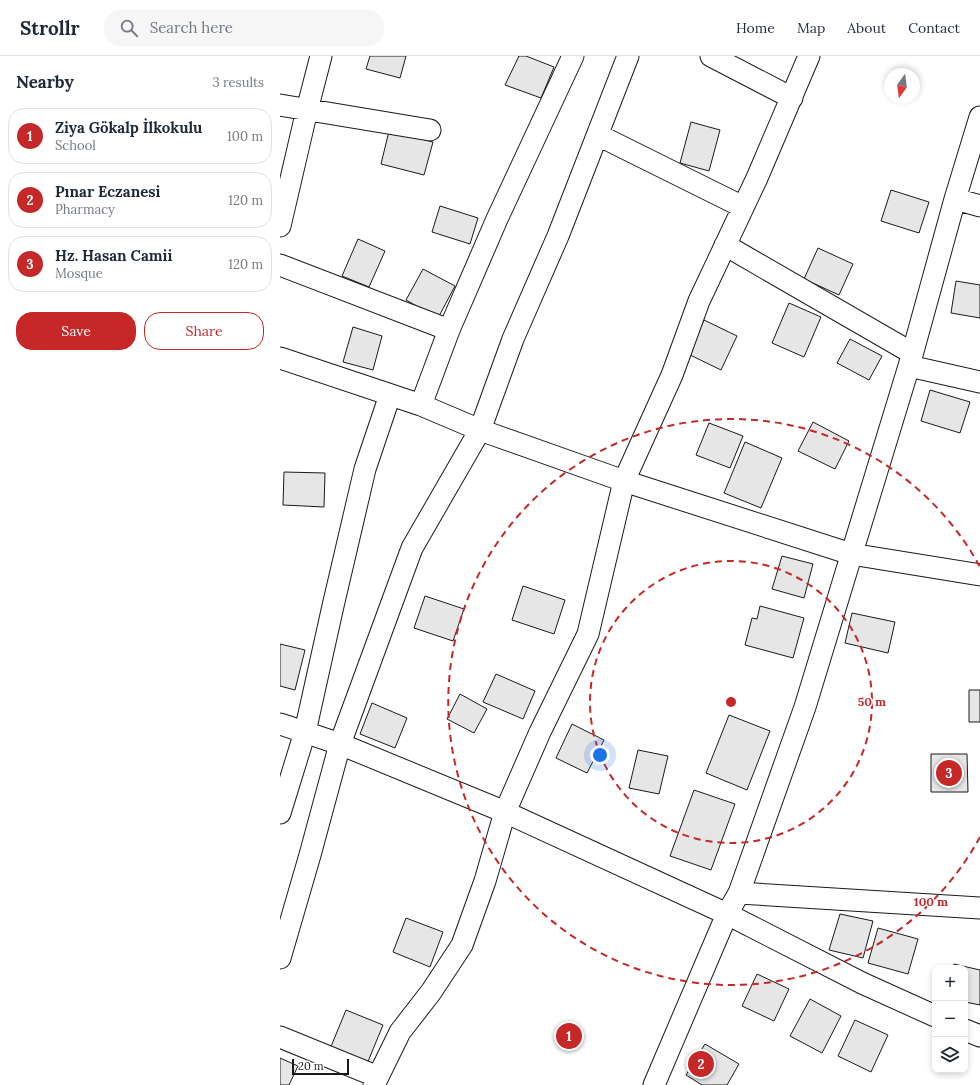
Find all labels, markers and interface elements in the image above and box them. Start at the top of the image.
search box [104,10,384,46]
text: Strollr [20,16,80,40]
icon: search [118,17,140,39]
text: Search here [150,18,233,37]
text: Home [736,19,775,37]
text: Map [797,19,825,37]
text: About [847,19,886,37]
text: Contact [908,19,960,37]
north arrow [884,68,920,104]
text: Nearby [16,71,74,93]
text: 3 results [212,74,264,91]
text: Ziya Gökalp İlkokulu [55,118,202,137]
text: 1 [27,128,33,145]
text: 100 m [227,128,263,145]
text: School [55,137,96,154]
text: Pınar Eczanesi [55,182,161,201]
text: 2 [27,192,33,209]
text: 120 m [228,192,263,209]
text: Pharmacy [55,201,115,218]
text: Hz. Hasan Camii [55,246,172,265]
text: 3 [26,256,34,273]
text: 120 m [228,256,263,273]
text: Mosque [55,265,103,282]
button: Save [16,312,136,350]
button: Share [144,312,264,350]
text: 50 m [858,694,886,709]
centre of rings [724,695,738,709]
your location [590,745,610,765]
pin: 3 [936,758,962,788]
text: 100 m [914,894,948,909]
map controls [932,965,968,1073]
button: + [932,965,968,1001]
button: − [932,1001,968,1037]
pin: 1 [556,1021,582,1051]
button: layers [932,1037,968,1073]
pin: 2 [688,1049,714,1079]
scale bar [292,1057,349,1076]
text: 20 m [298,1059,323,1073]

